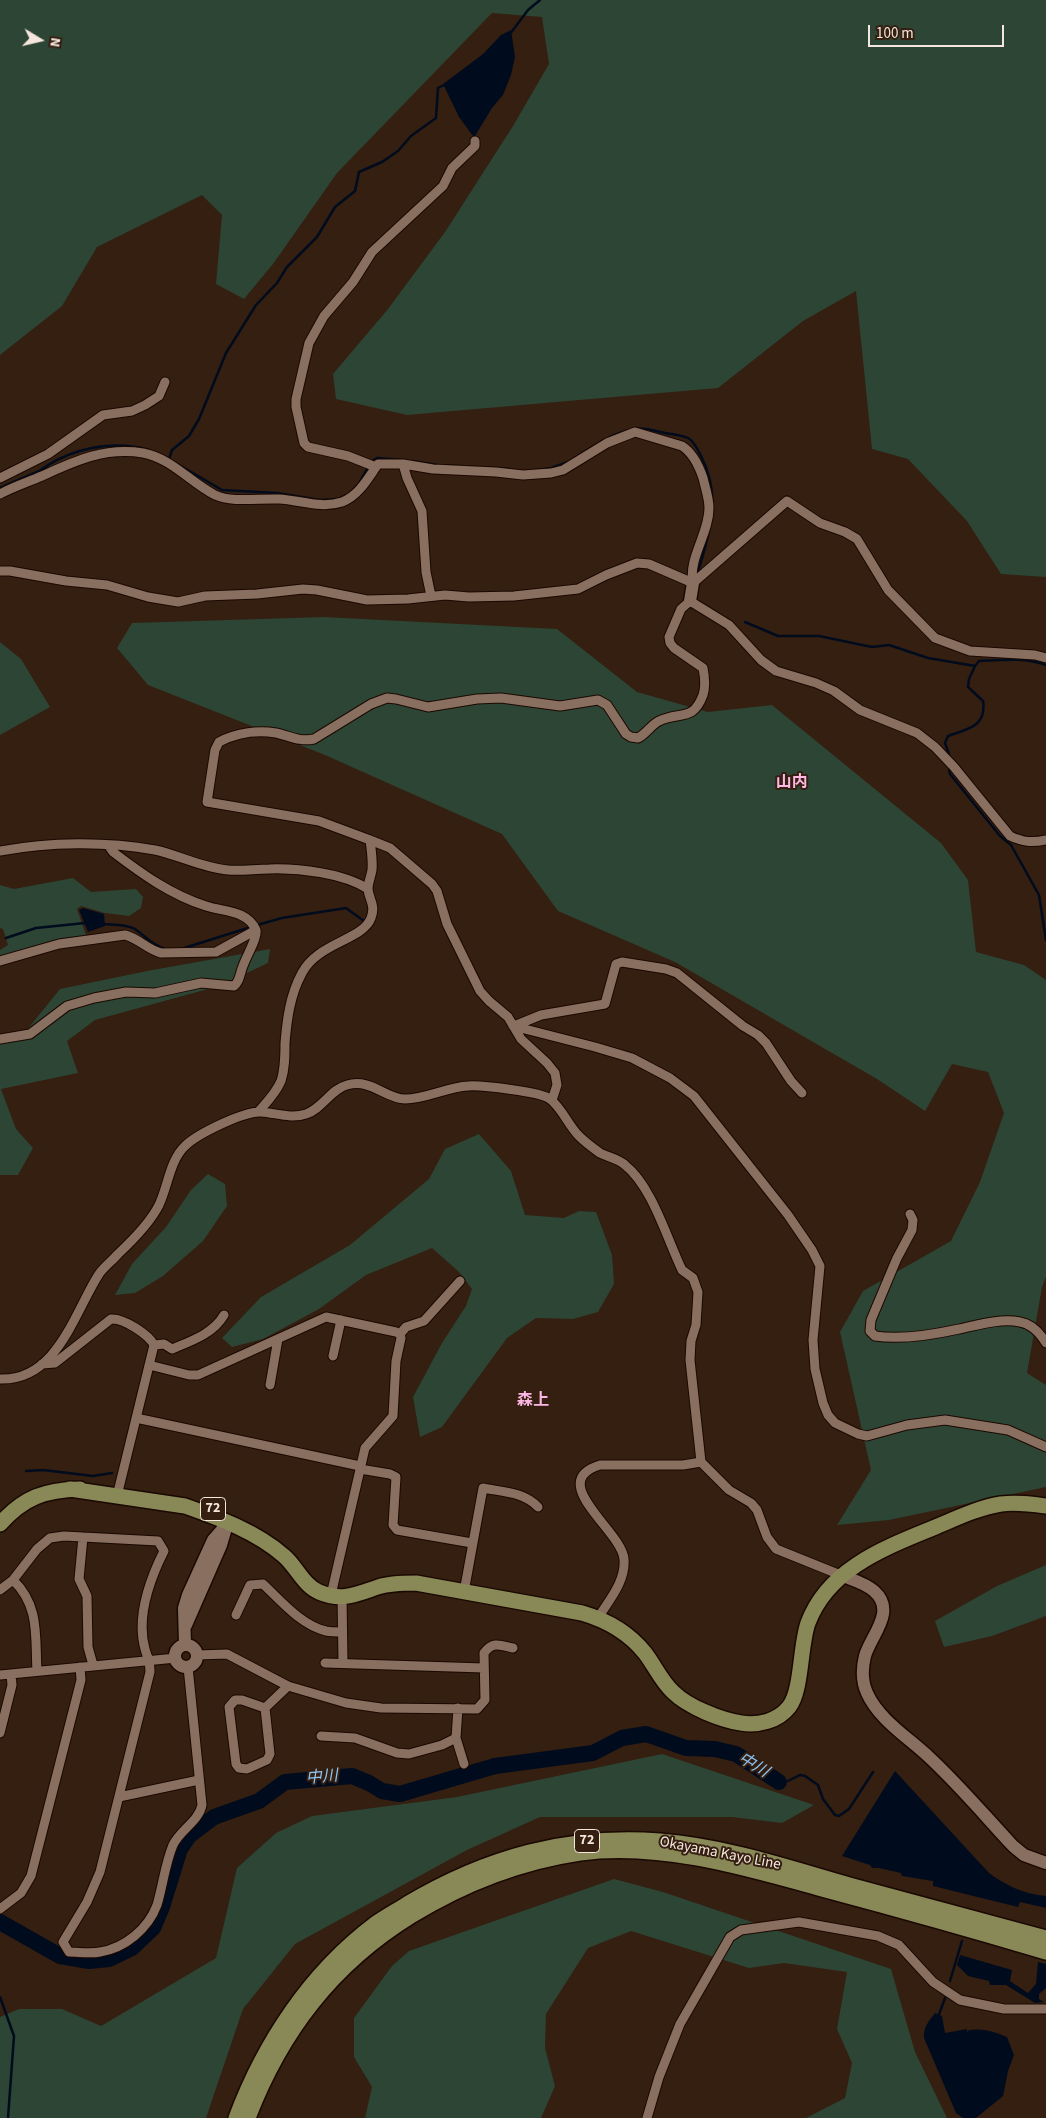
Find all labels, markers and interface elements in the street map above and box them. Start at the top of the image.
north arrow [15,15,65,65]
scale bar [871,15,1007,47]
text: 100 m [876,23,914,44]
text: N [44,36,65,49]
district label: 山内 [776,773,808,793]
district label: 森上 [517,1391,549,1411]
road number: 72 [200,1498,226,1520]
water label: 中川 [734,1750,772,1782]
water label: 中川 [305,1767,339,1789]
road number: 72 [574,1830,600,1852]
street label: Okayama Kayo Line [658,1833,782,1875]

